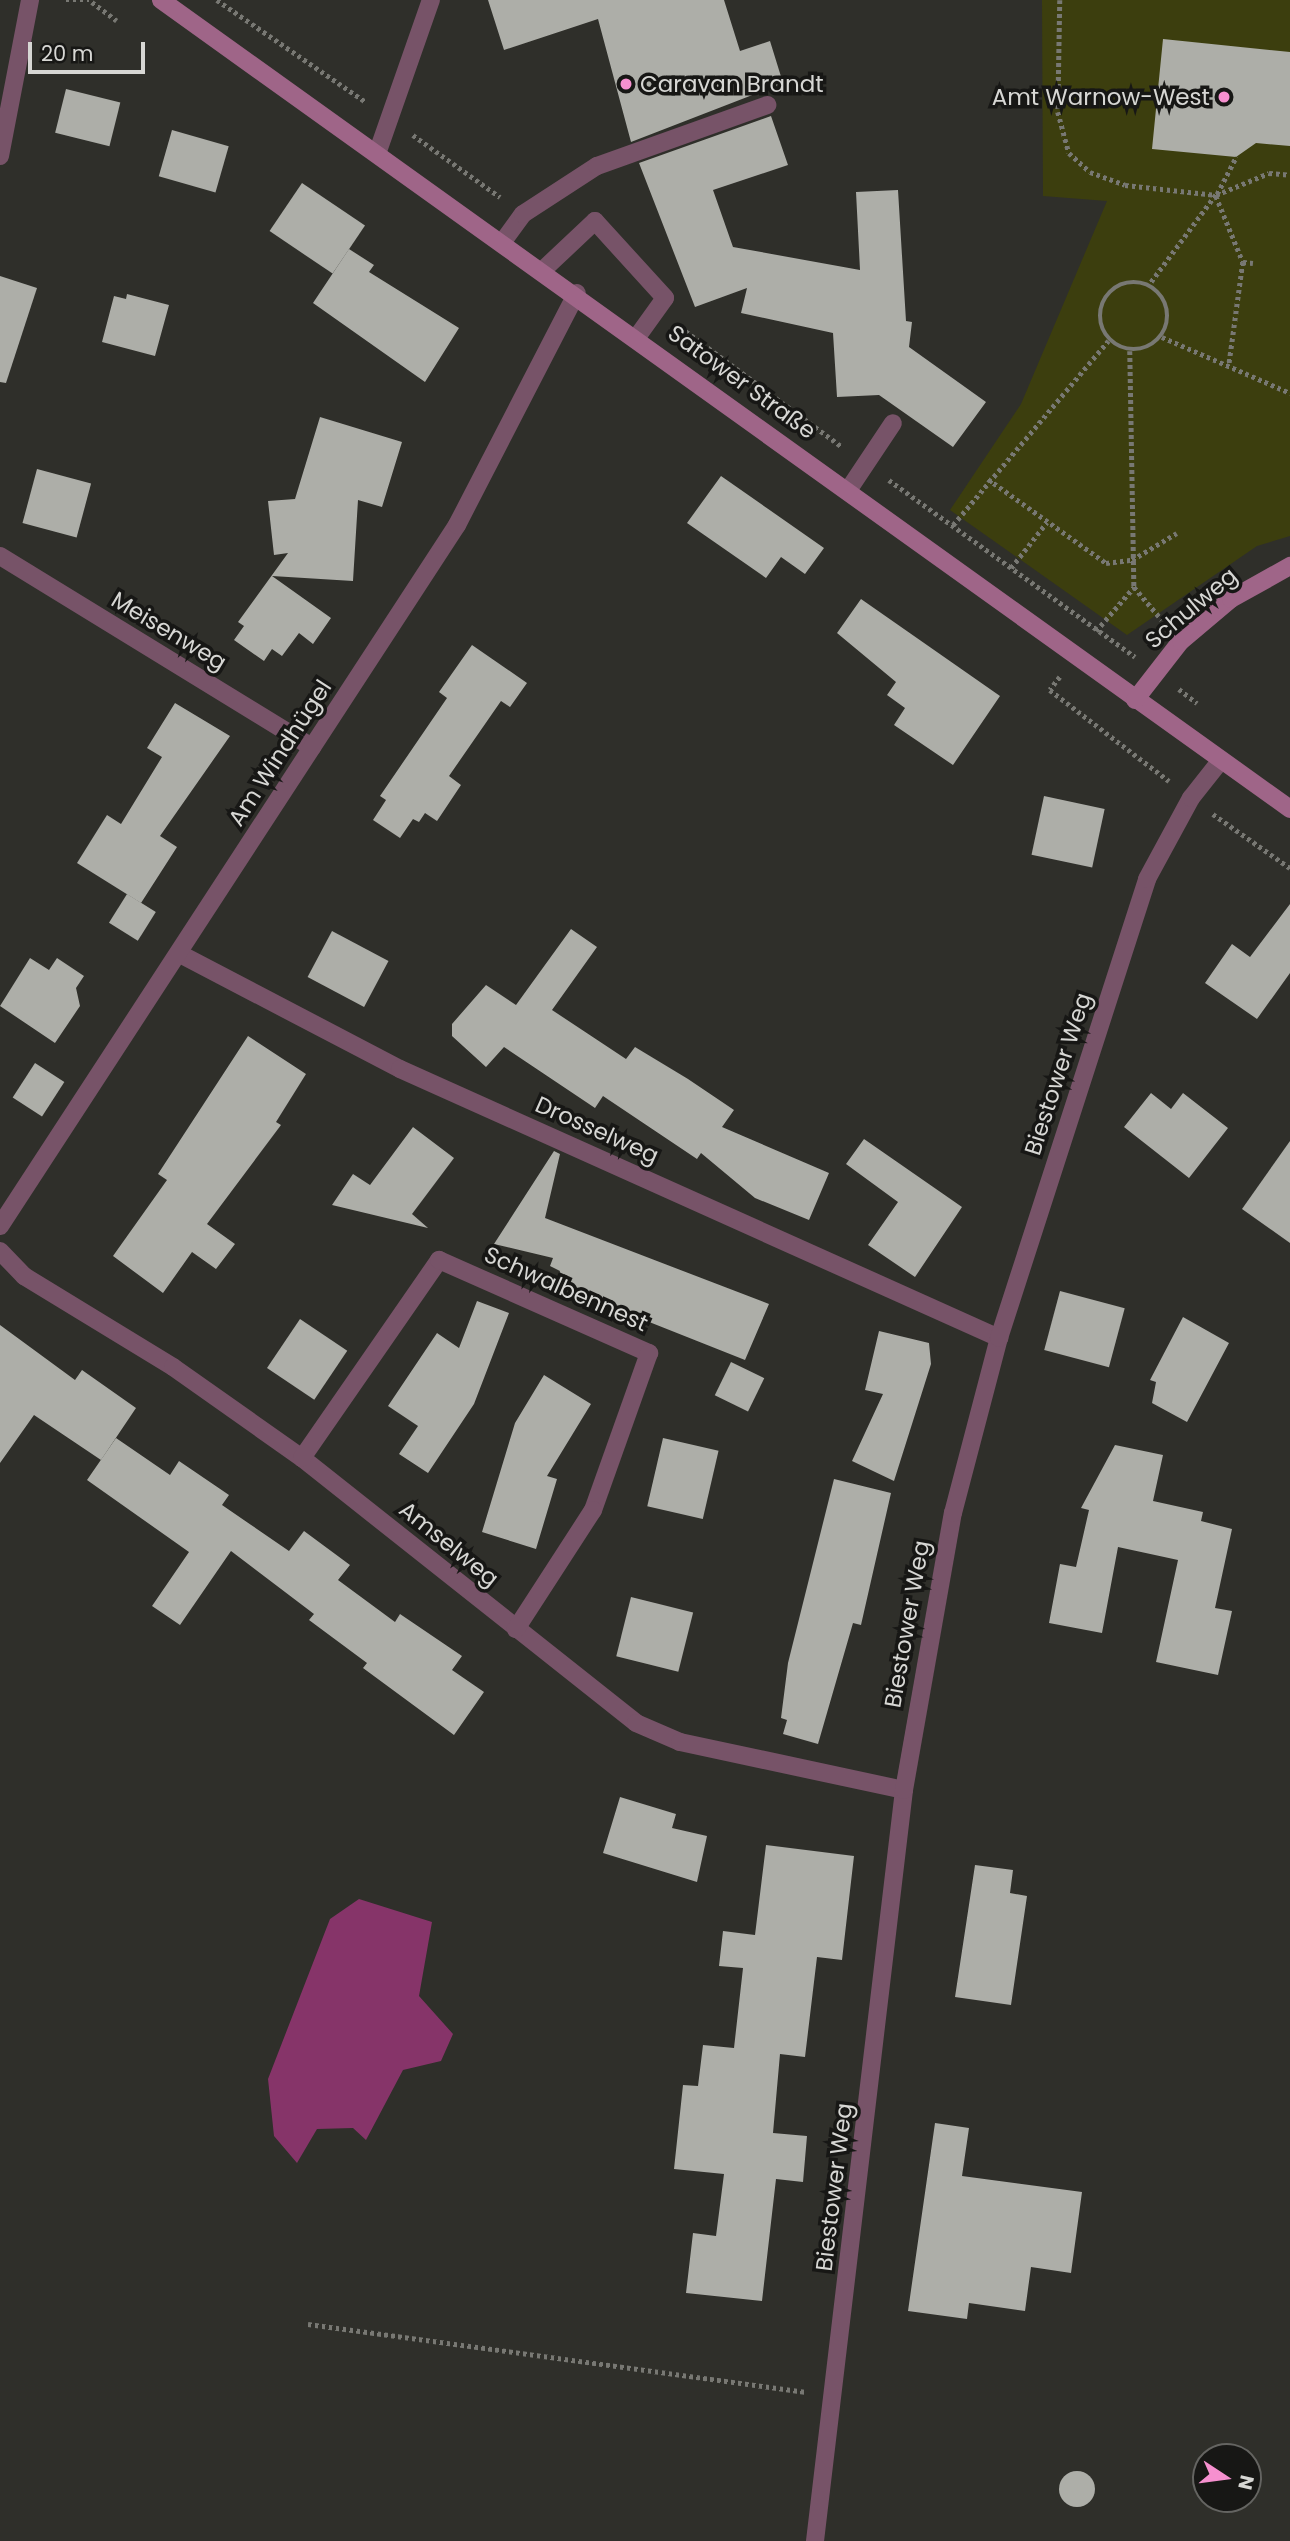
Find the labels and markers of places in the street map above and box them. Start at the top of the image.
place label: Caravan Brandt [640,70,824,98]
marker: Caravan Brandt [618,76,634,92]
place label: Amt Warnow-West [992,83,1210,111]
marker: Amt Warnow-West [1216,89,1232,105]

